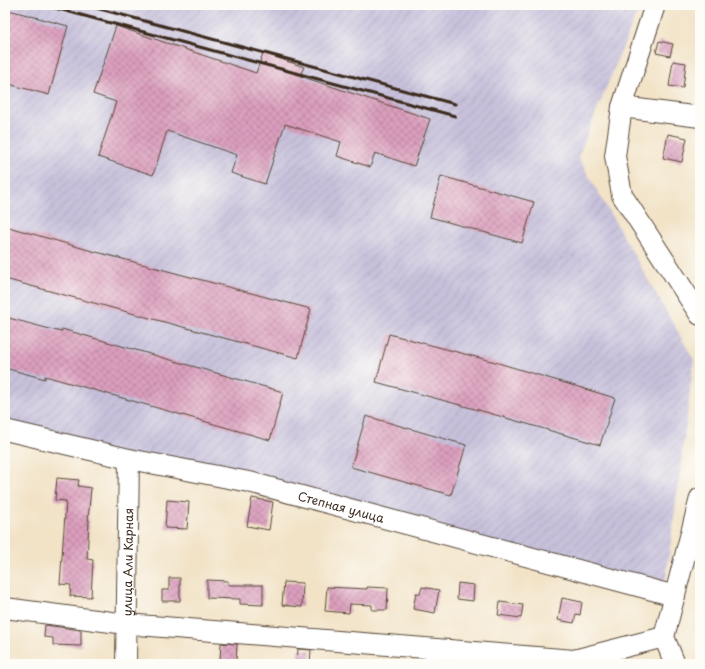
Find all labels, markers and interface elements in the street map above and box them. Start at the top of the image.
street label: Степная улица [296,487,387,527]
street label: улица Али Карная [118,508,137,616]

